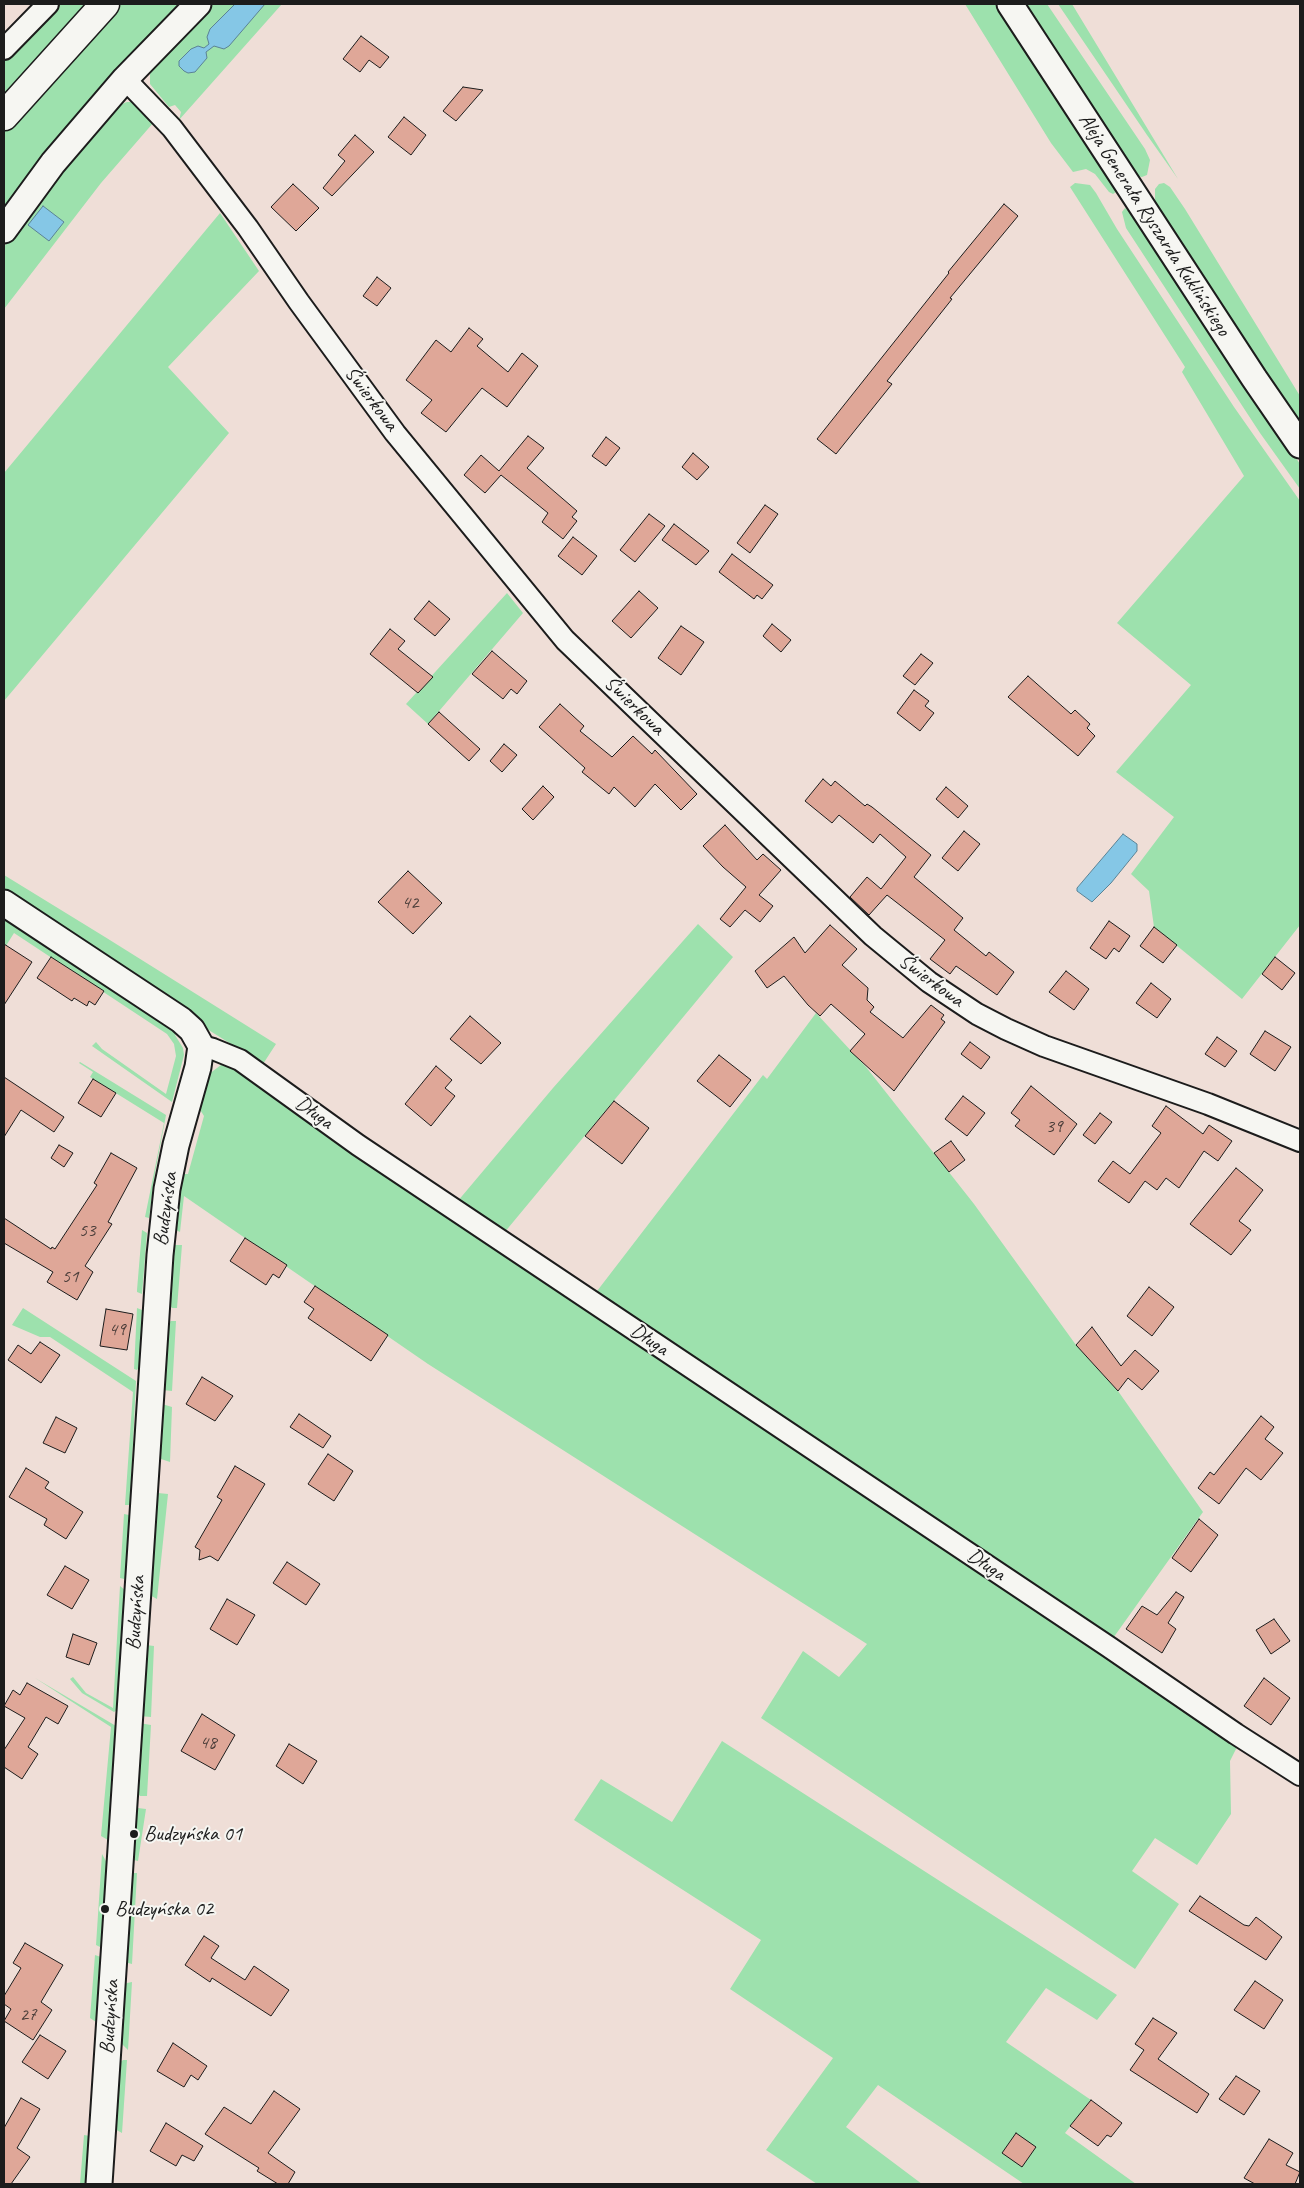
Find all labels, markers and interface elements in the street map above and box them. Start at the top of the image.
street label: Aleja Generała Ryszarda Kuklińskiego [1073,109,1235,341]
street label: Świerkowa [338,362,404,436]
street label: Świerkowa [598,671,670,741]
house number: 42 [401,892,419,914]
street label: Świerkowa [893,949,969,1013]
street label: Długa [290,1091,338,1135]
house number: 39 [1045,1116,1063,1138]
street label: Budzyńska [148,1171,184,1247]
house number: 53 [78,1220,96,1242]
house number: 51 [61,1266,79,1288]
street label: Długa [625,1318,673,1362]
house number: 49 [108,1319,126,1341]
street label: Długa [962,1543,1010,1587]
street label: Budzyńska [121,1575,151,1651]
house number: 48 [199,1732,217,1754]
place label: Budzyńska 01 [144,1821,242,1847]
marker: Budzyńska 01 [128,1828,140,1840]
place label: Budzyńska 02 [115,1896,213,1922]
marker: Budzyńska 02 [99,1903,111,1915]
street label: Budzyńska [95,1979,125,2055]
house number: 27 [19,2004,37,2026]

